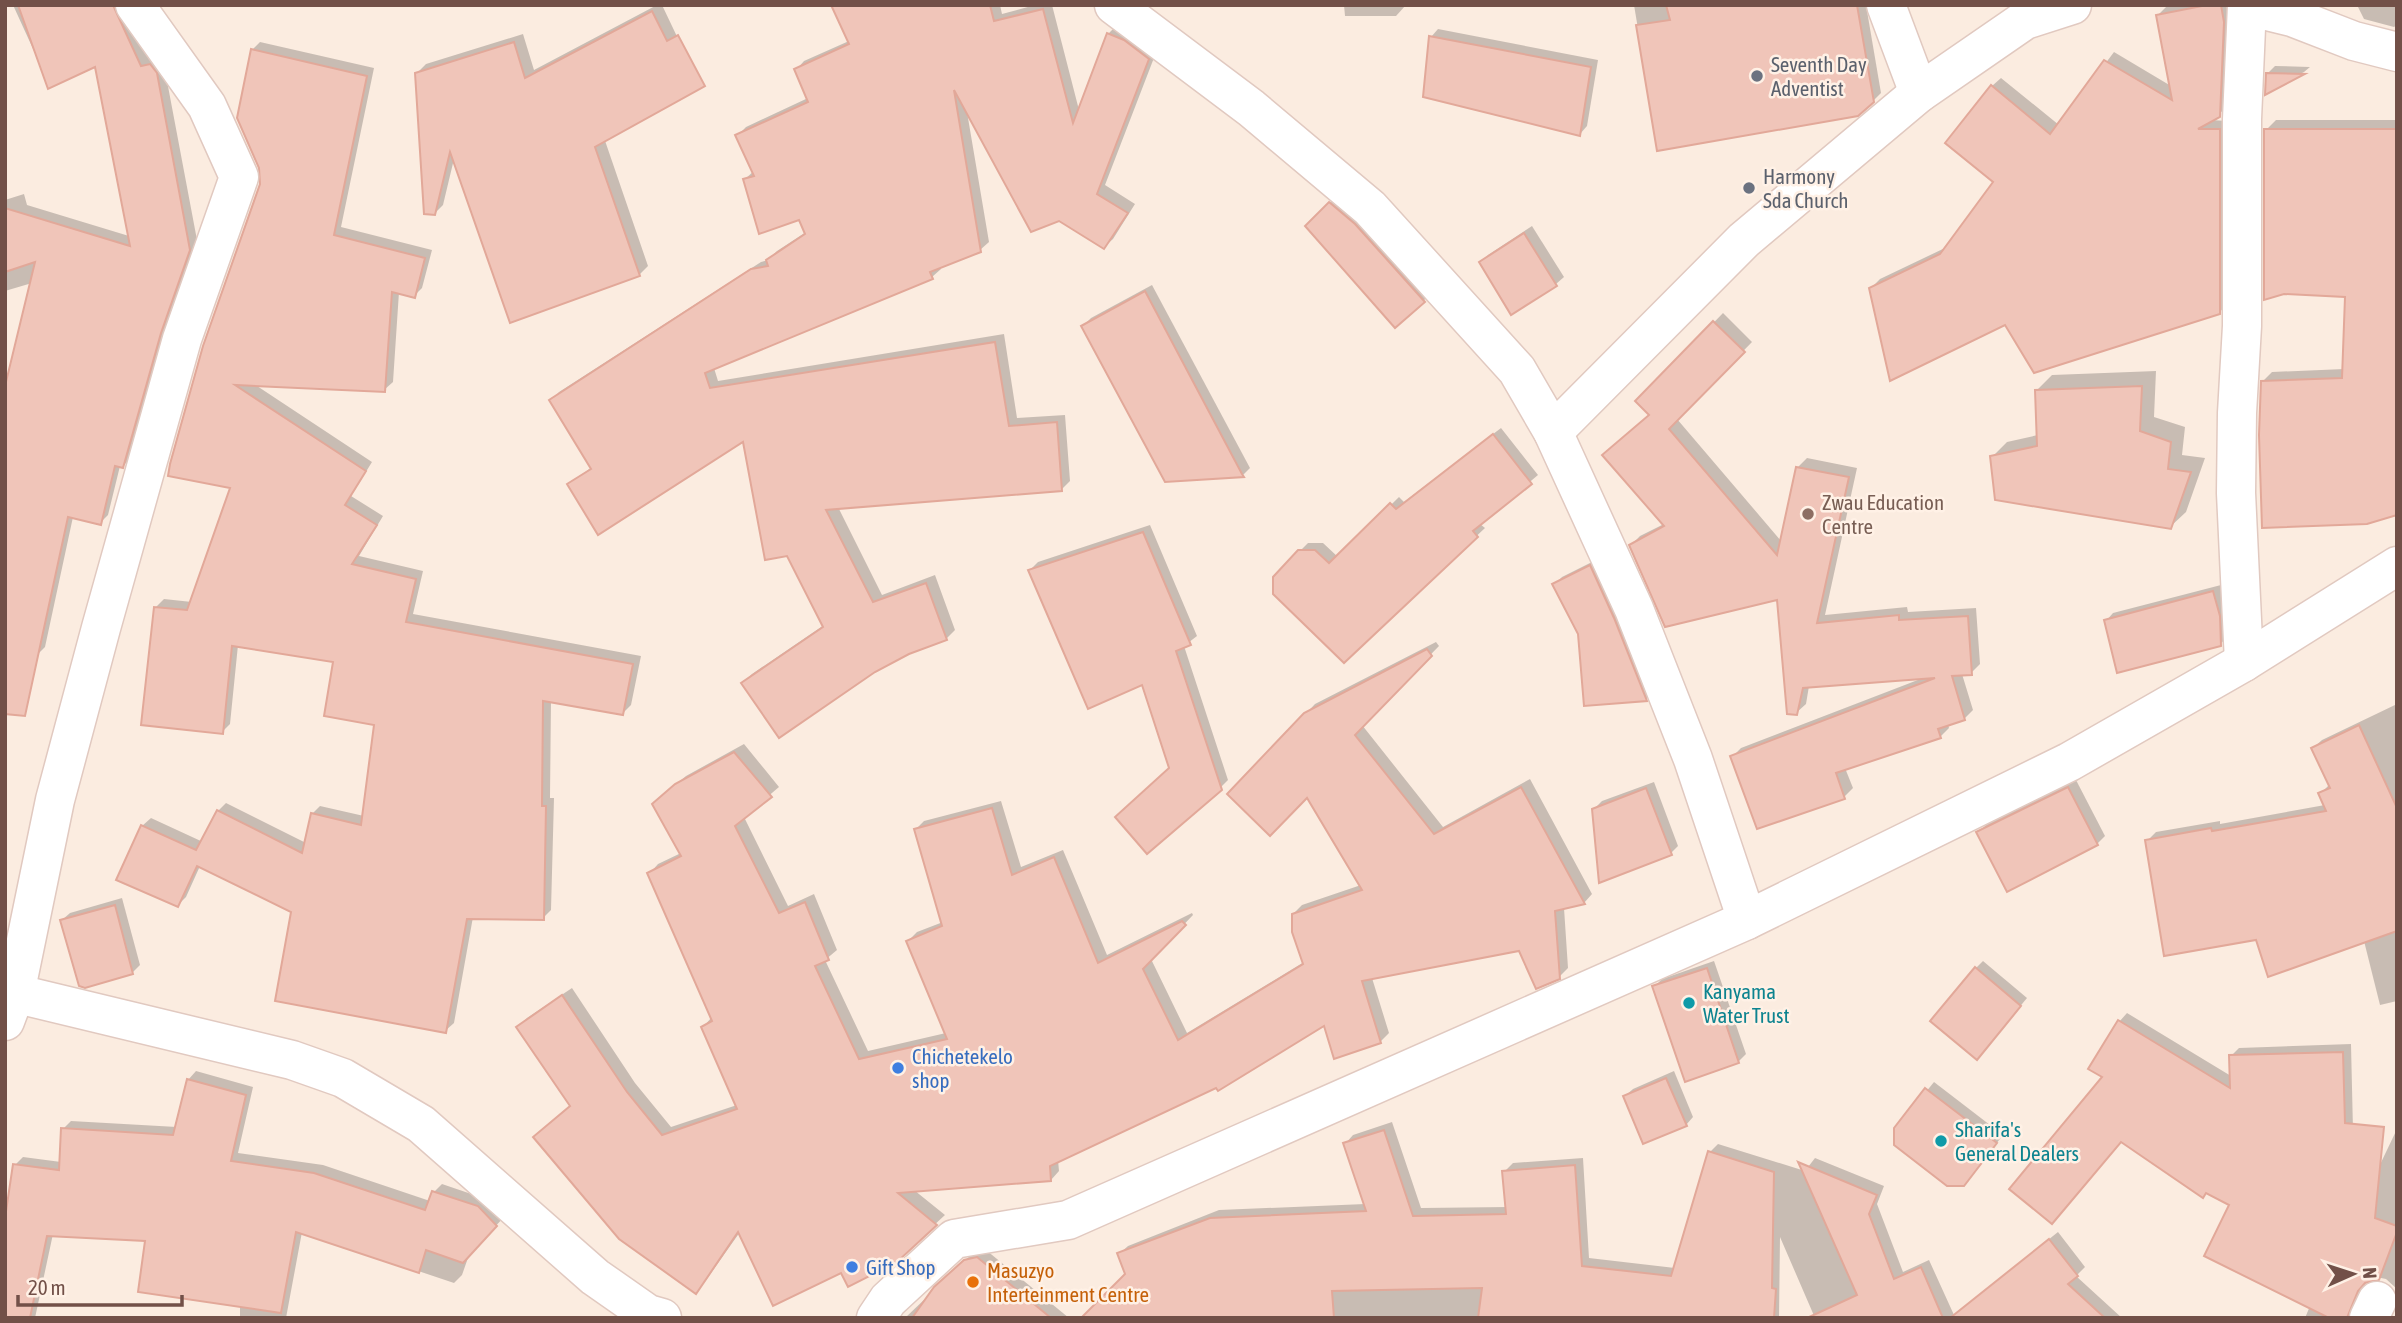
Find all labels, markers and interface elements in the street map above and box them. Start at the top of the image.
place label: Seventh Day Adventist [1771,52,1867,100]
marker: Seventh Day Adventist [1749,68,1765,84]
place label: Harmony Sda Church [1763,164,1848,212]
marker: Harmony Sda Church [1741,180,1757,196]
place label: Zwau Education Centre [1822,490,1944,538]
marker: Zwau Education Centre [1800,506,1816,522]
place label: Kanyama Water Trust [1703,979,1790,1027]
marker: Kanyama Water Trust [1681,995,1697,1011]
place label: Chichetekelo shop [912,1044,1013,1092]
marker: Chichetekelo shop [890,1060,906,1076]
place label: Sharifa's General Dealers [1955,1117,2079,1165]
marker: Sharifa's General Dealers [1933,1133,1949,1149]
north arrow [2318,1239,2388,1309]
place label: Gift Shop [866,1255,936,1279]
place label: Masuzyo Interteinment Centre [987,1258,1149,1306]
marker: Gift Shop [844,1259,860,1275]
scale bar [18,1264,182,1308]
text: N [2359,1267,2381,1279]
marker: Masuzyo Interteinment Centre [965,1274,981,1290]
text: 20 m [28,1275,66,1299]

